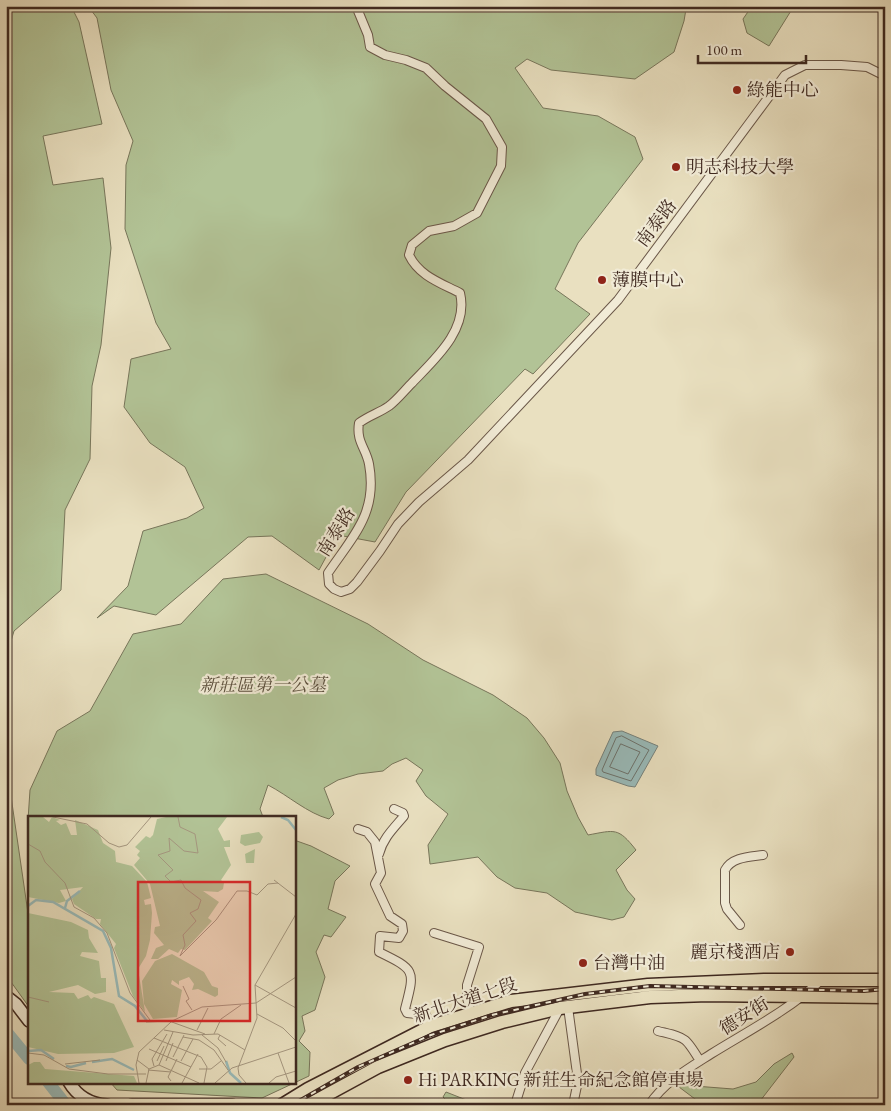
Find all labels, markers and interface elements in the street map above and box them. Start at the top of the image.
scale bar [698,32,806,64]
text: 100 m [706,40,743,59]
place label: 綠能中心 [747,78,819,101]
marker: 綠能中心 [731,84,743,96]
place label: 明志科技大學 [686,155,794,178]
marker: 明志科技大學 [670,161,682,173]
street label: 南泰路 [630,194,681,251]
place label: 薄膜中心 [612,268,684,291]
marker: 薄膜中心 [596,274,608,286]
street label: 南泰路 [312,503,360,561]
park label: 新莊區第一公墓 [200,673,329,696]
inset map [28,816,295,1084]
place label: 麗京棧酒店 [690,940,780,963]
marker: 麗京棧酒店 [784,946,796,958]
place label: 台灣中油 [593,951,665,974]
marker: 台灣中油 [577,957,589,969]
street label: 新北大道七段 [410,972,520,1027]
street label: 德安街 [715,992,773,1040]
place label: Hi PARKING 新莊生命紀念館停車場 [418,1068,704,1091]
marker: Hi PARKING 新莊生命紀念館停車場 [402,1074,414,1086]

